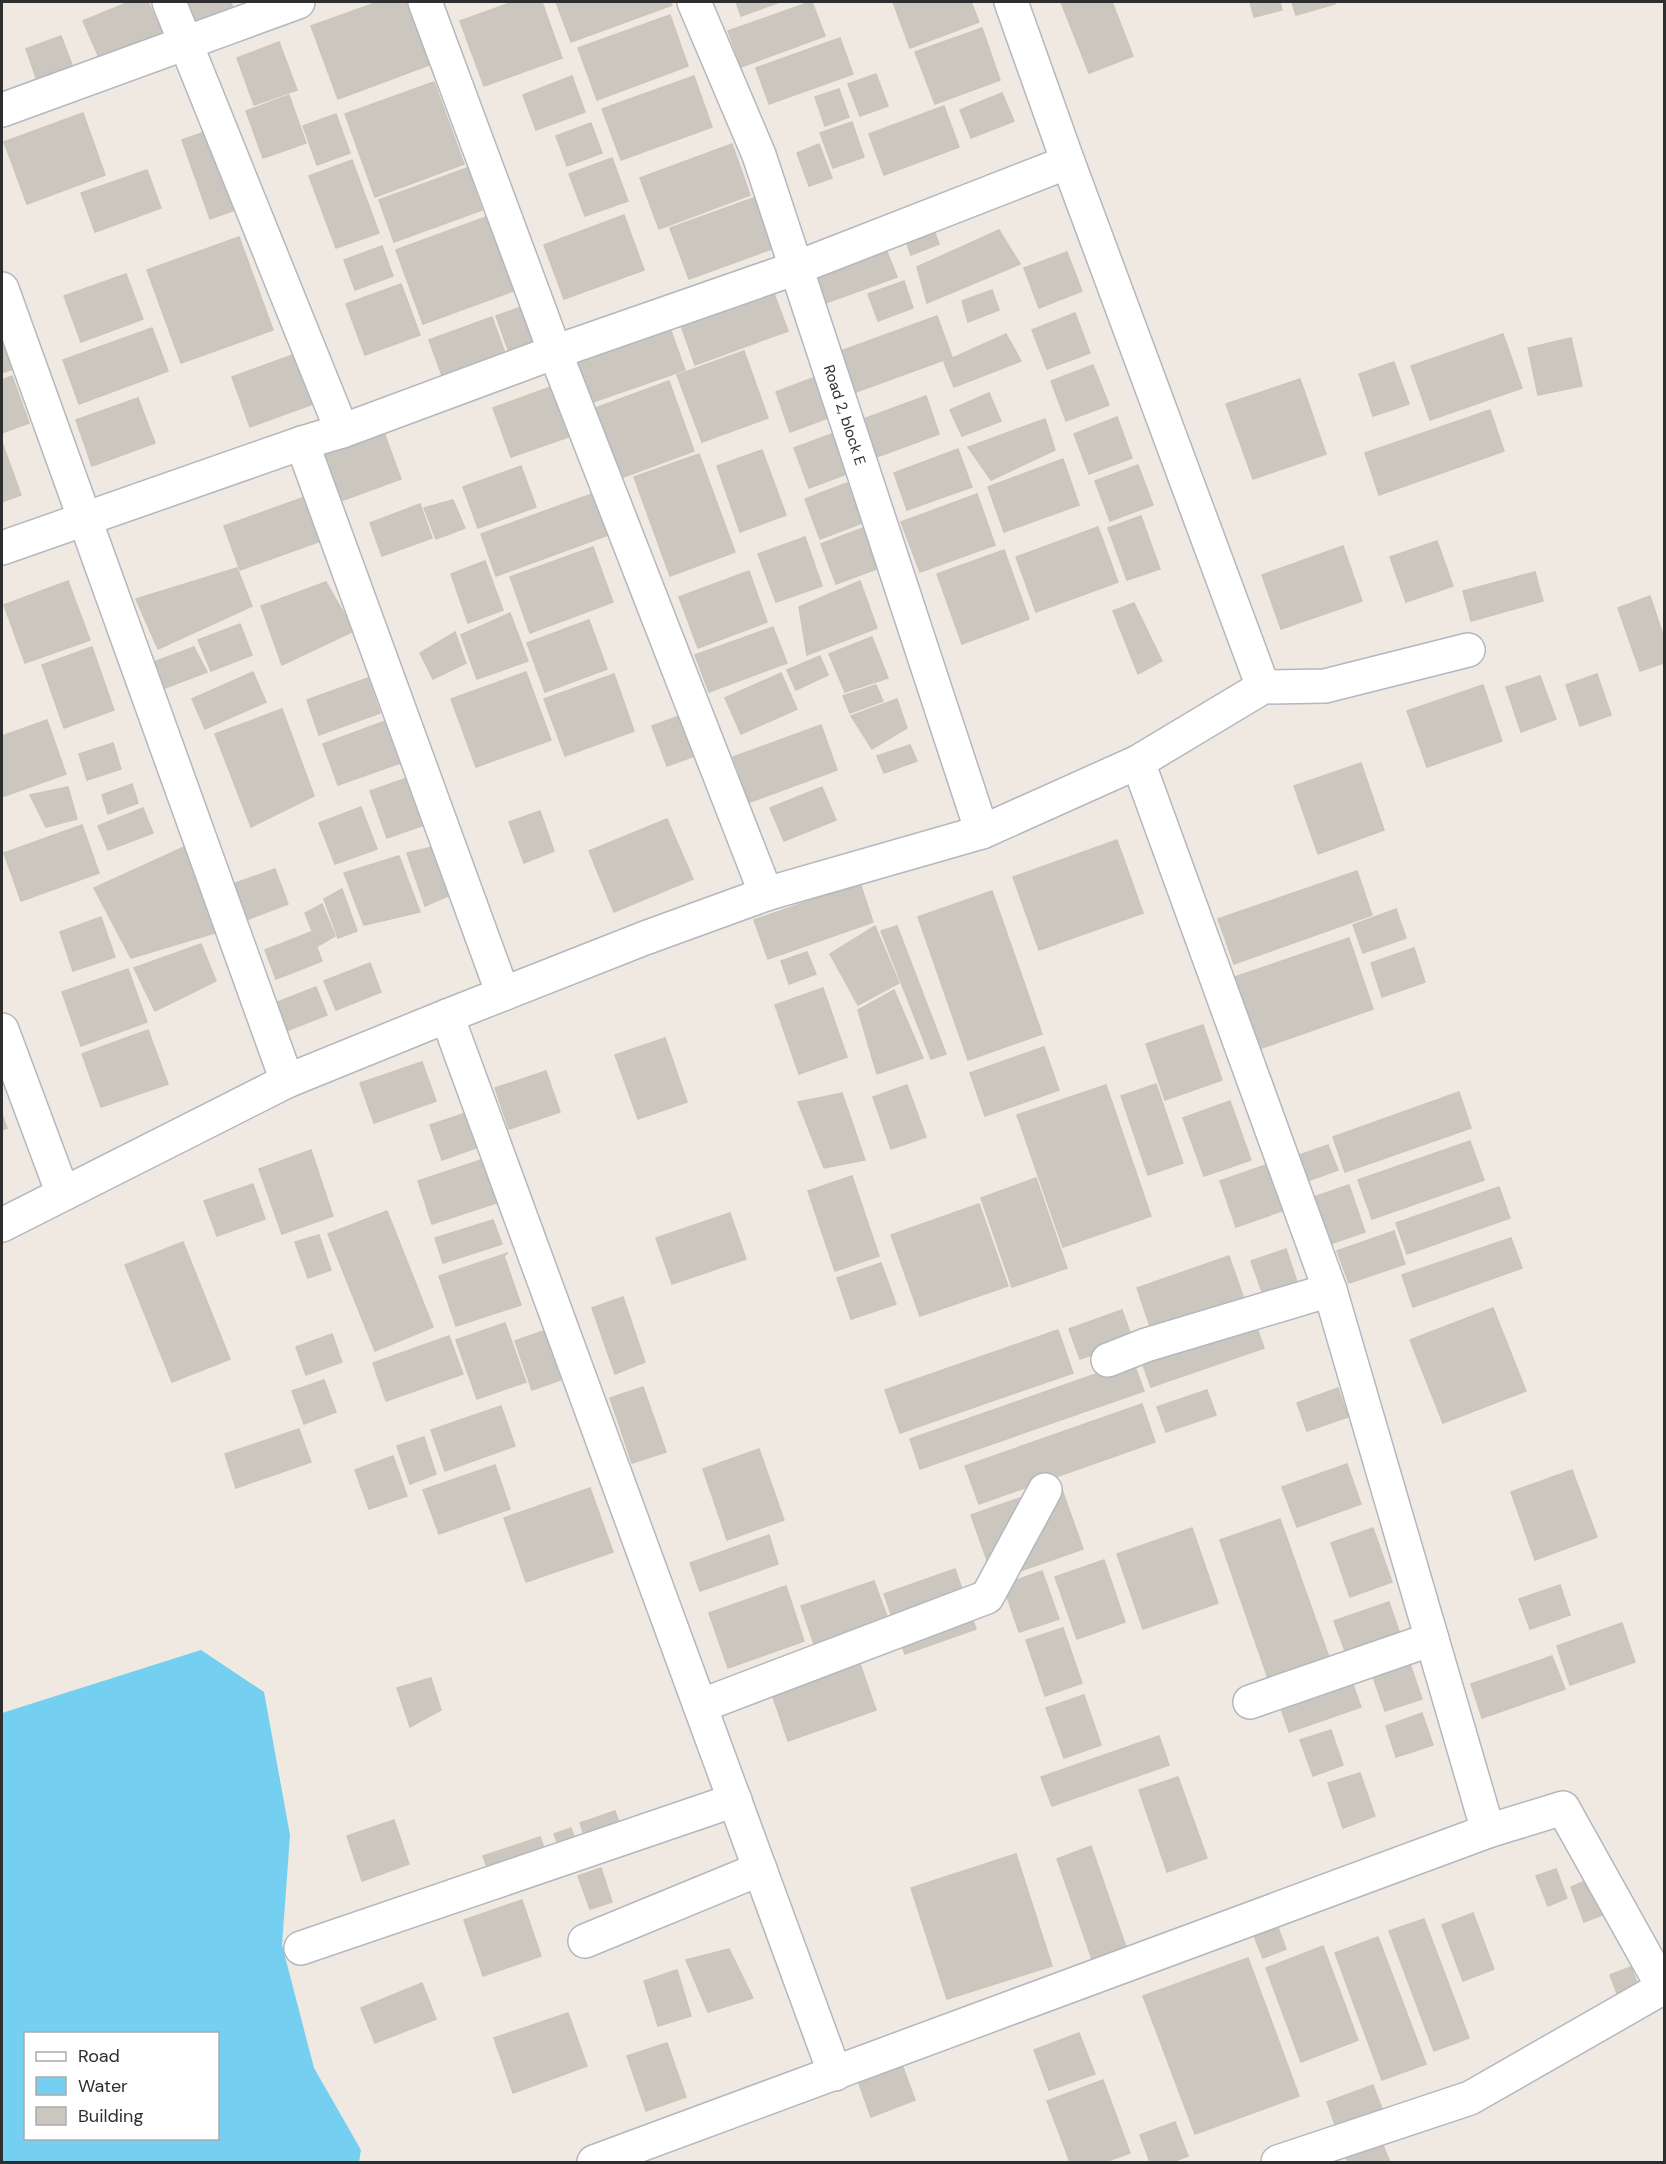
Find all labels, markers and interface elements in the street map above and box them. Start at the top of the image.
street label: Road 2, block E [819,362,871,468]
legend [24,2032,219,2140]
text: Road [78,2044,120,2068]
text: Water [78,2074,128,2098]
text: Building [78,2104,143,2128]

